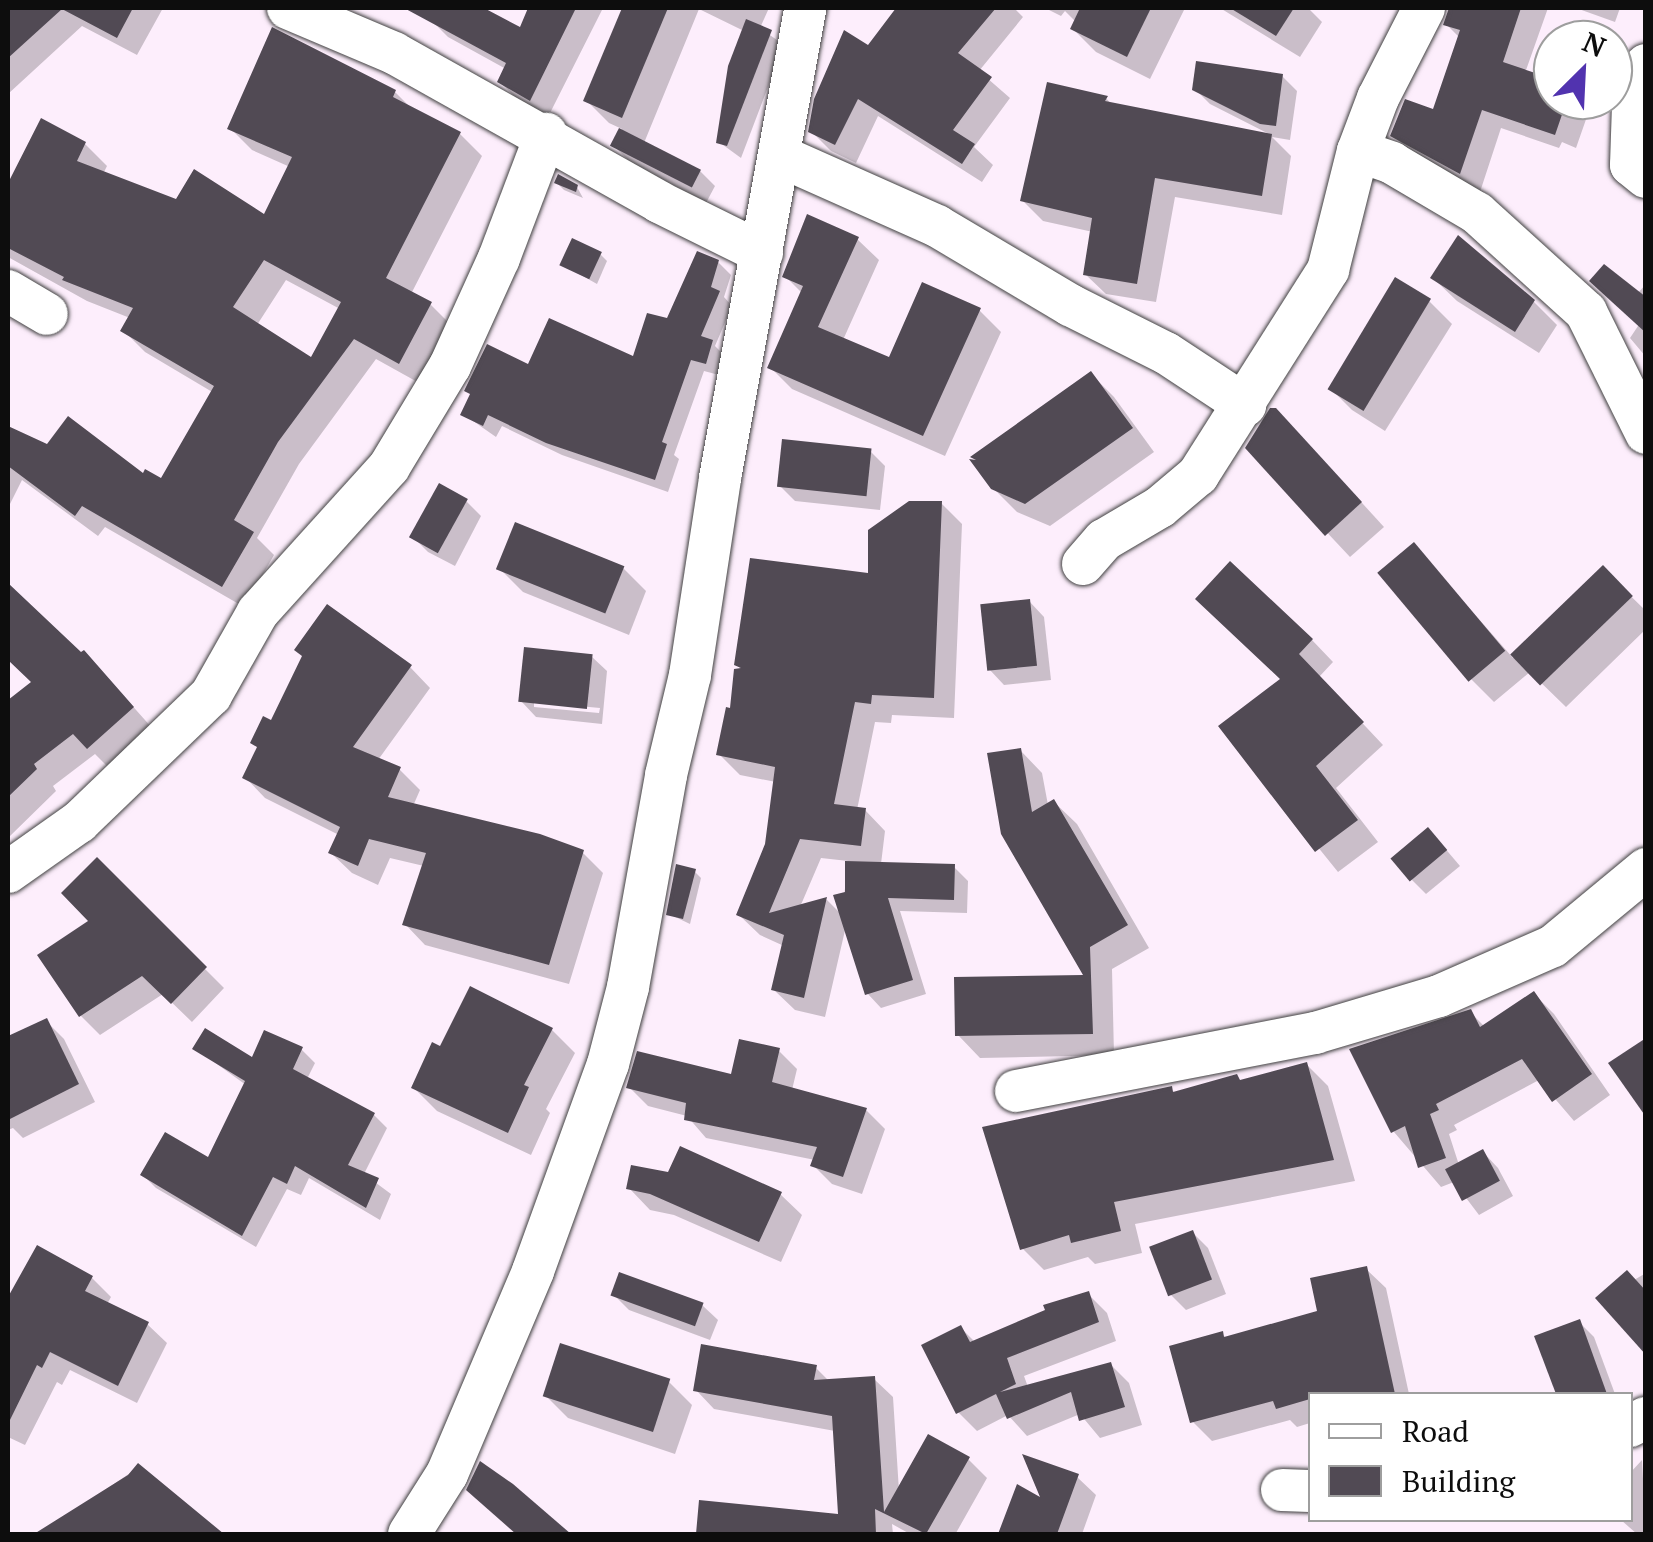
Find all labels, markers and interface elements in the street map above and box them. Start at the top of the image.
north arrow [1533,20,1633,120]
text: N [1577,23,1612,65]
legend [1308,1392,1633,1522]
text: Road [1402,1411,1469,1451]
text: Building [1402,1461,1515,1501]

